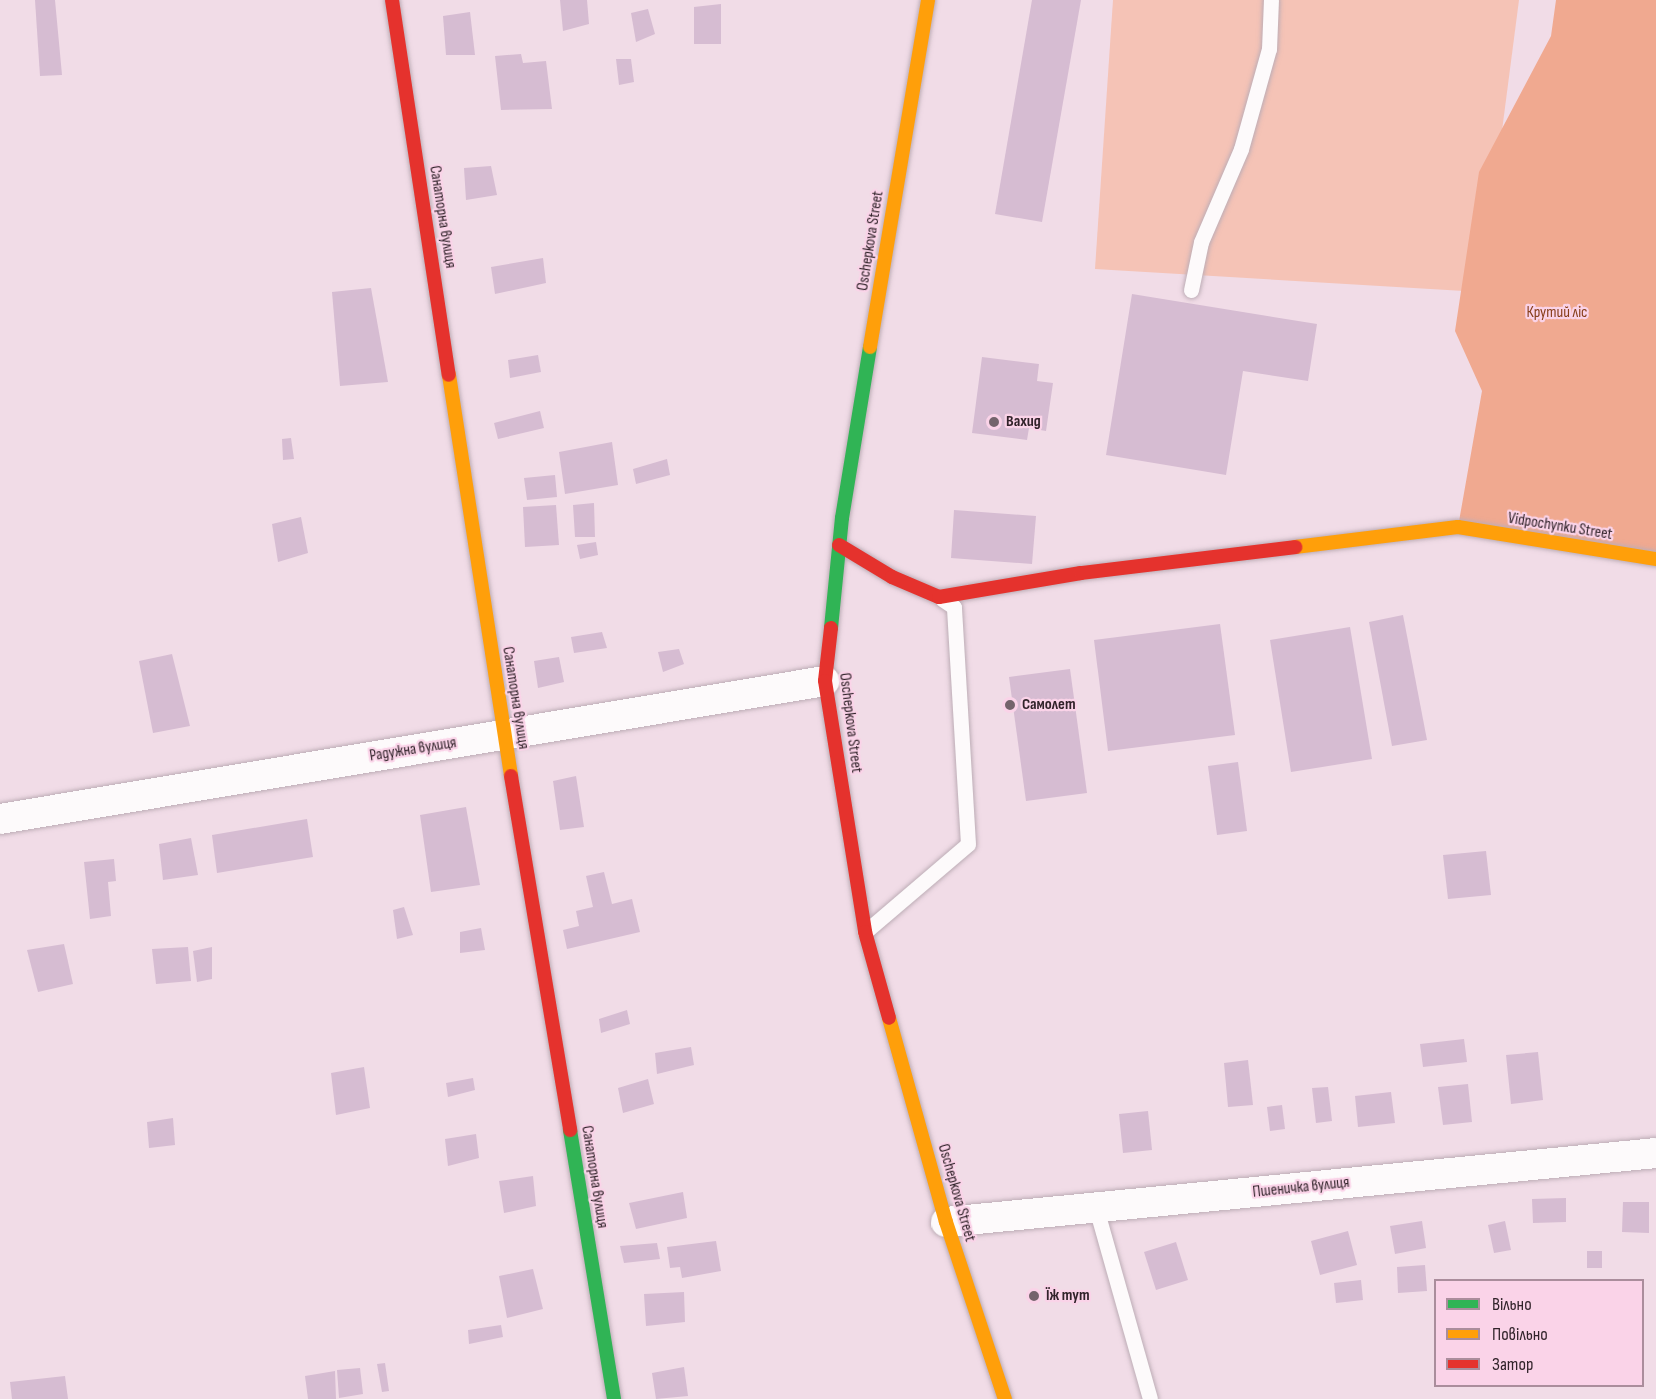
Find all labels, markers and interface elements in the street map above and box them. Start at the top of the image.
street label: Санаторна вулиця [424,164,460,270]
street label: Oschepkova Street [854,190,888,292]
park label: Крутий ліс [1526,303,1588,323]
place label: Вахид [1006,412,1041,432]
marker: Вахид [987,415,1001,429]
street label: Vidpochynku Street [1506,509,1614,545]
street label: Санаторна вулиця [497,645,533,751]
street label: Oschepkova Street [834,672,866,774]
place label: Самолет [1022,695,1075,715]
marker: Самолет [1003,698,1017,712]
street label: Радужна вулиця [368,734,458,766]
street label: Санаторна вулиця [576,1124,612,1230]
street label: Oschepkova Street [933,1142,979,1244]
street label: Пшеничка вулиця [1252,1173,1350,1203]
legend [1434,1279,1644,1387]
place label: Їж тут [1046,1286,1090,1306]
marker: Їж тут [1027,1289,1041,1303]
text: Вільно [1492,1294,1532,1315]
text: Повільно [1492,1324,1548,1345]
text: Затор [1492,1354,1533,1375]

